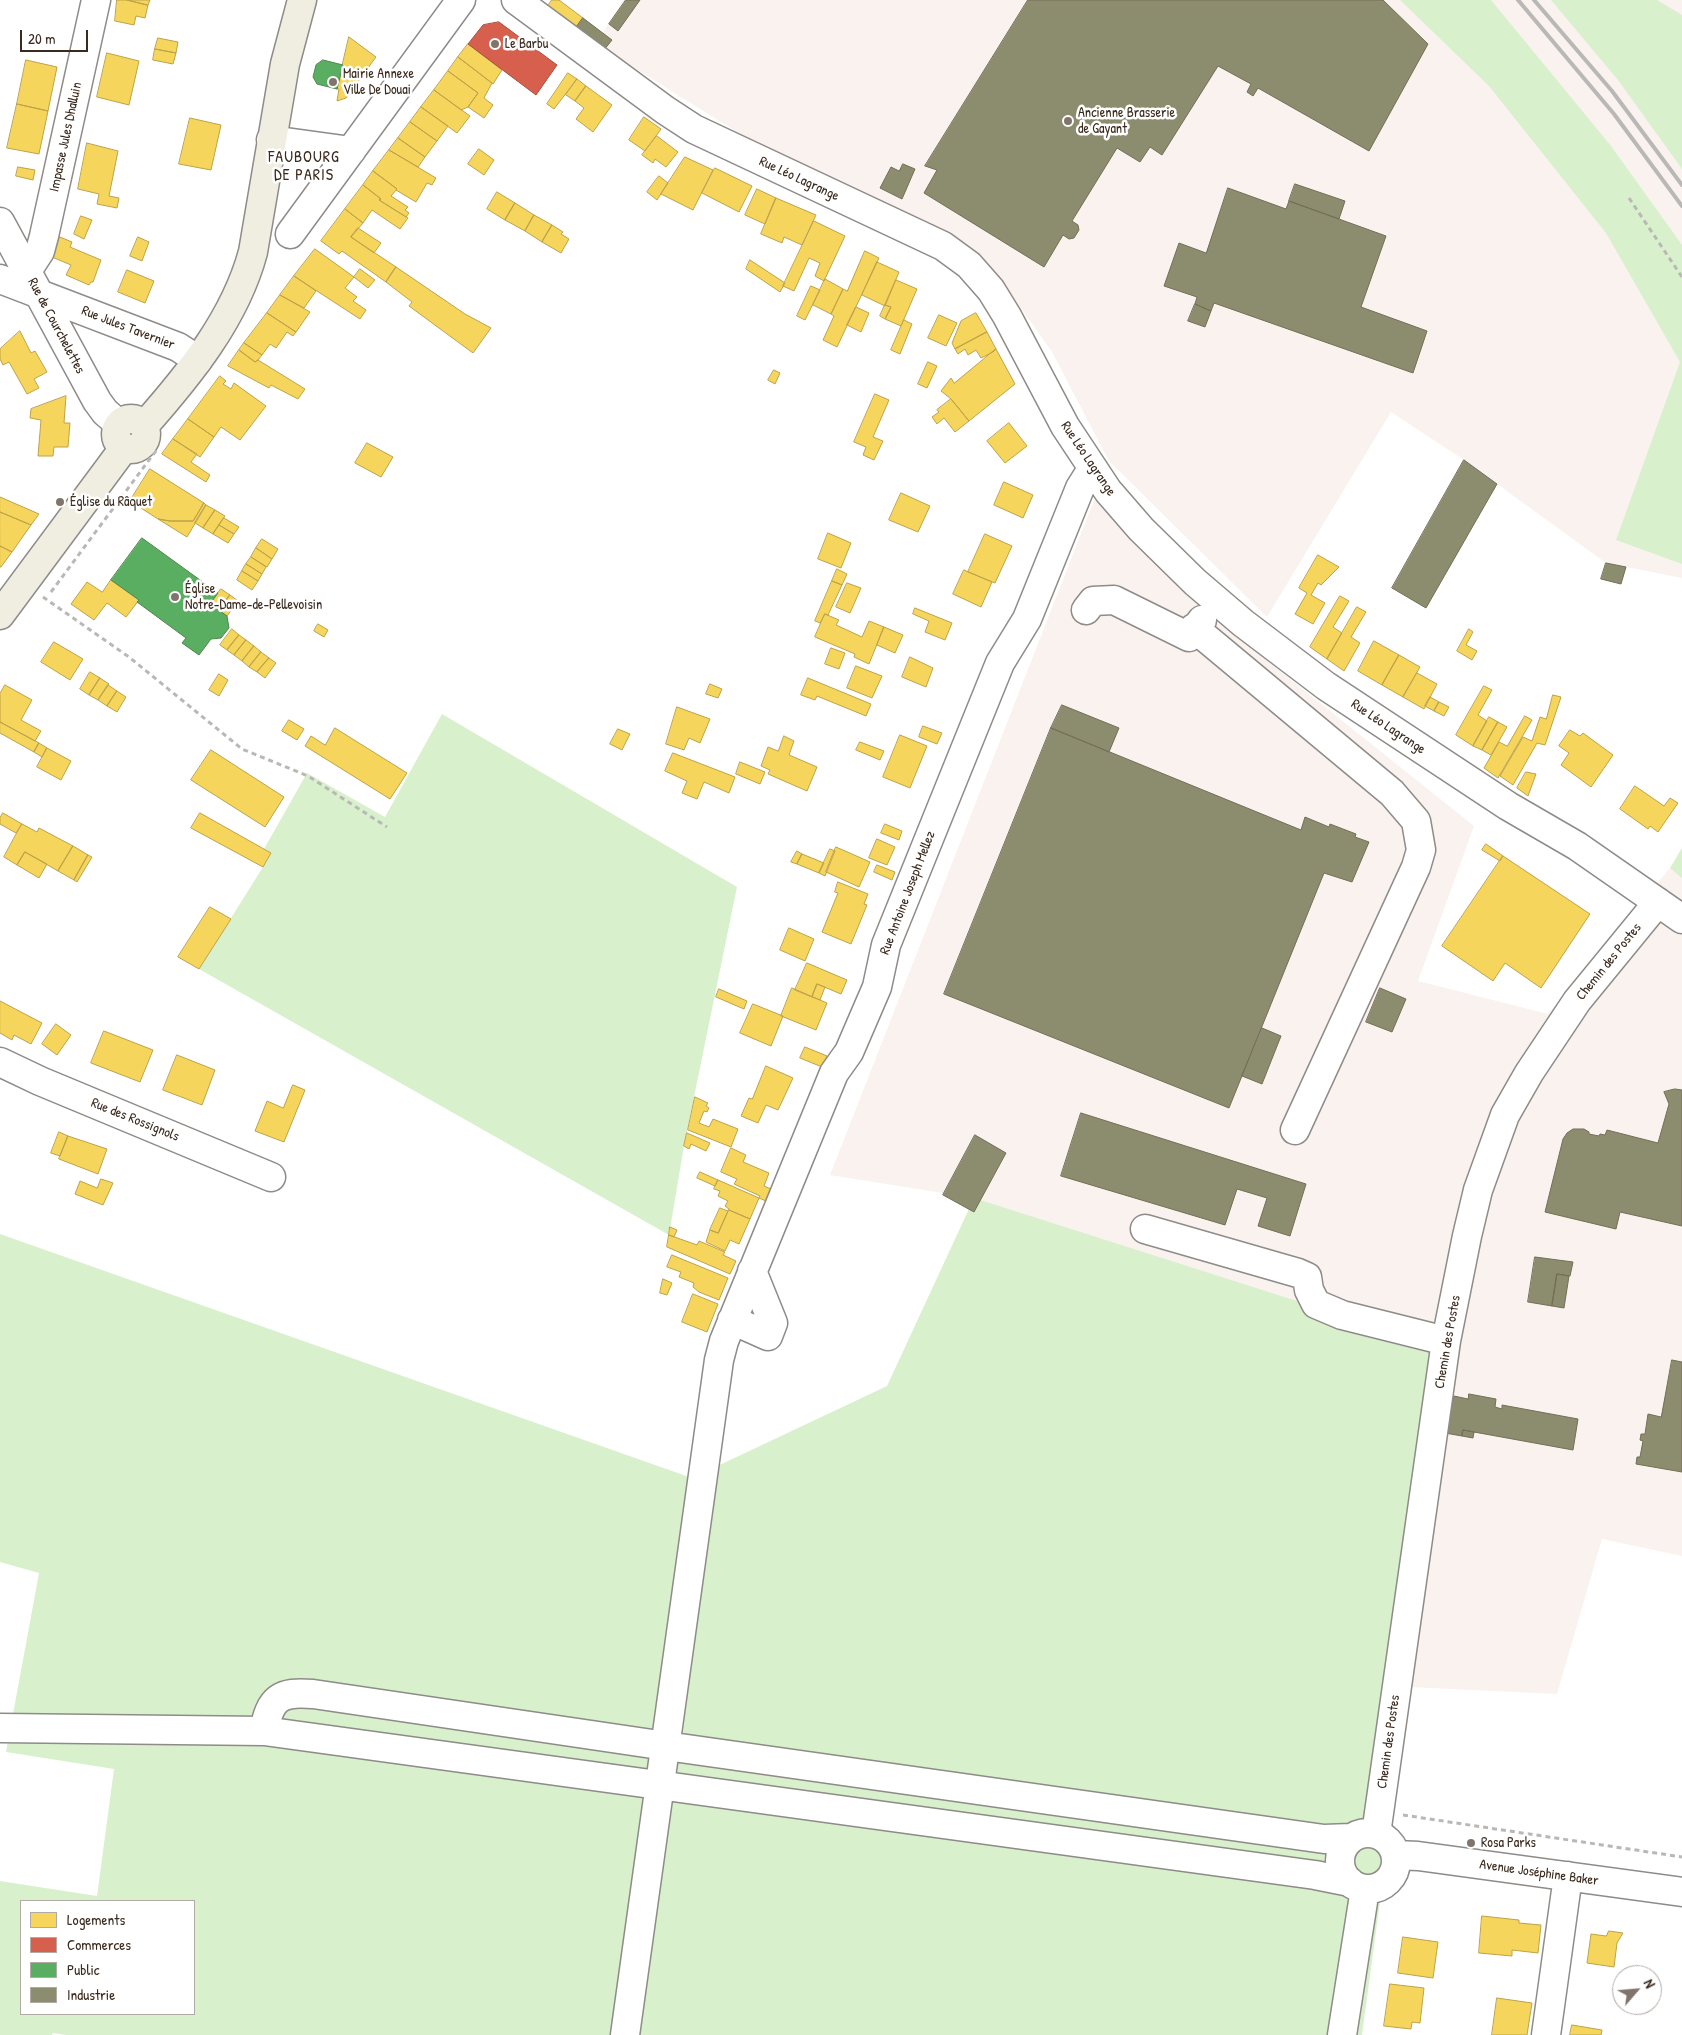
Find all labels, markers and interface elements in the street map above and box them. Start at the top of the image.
scale bar [22,20,90,52]
text: 20 m [28,28,55,49]
place label: Le Barbu [505,36,548,52]
marker: Le Barbu [489,38,501,50]
place label: Mairie Annexe Ville De Douai [343,66,414,98]
marker: Mairie Annexe Ville De Douai [327,76,339,88]
street label: Impasse Jules Dhalluin [46,81,86,193]
place label: Ancienne Brasserie de Gayant [1078,105,1175,138]
marker: Ancienne Brasserie de Gayant [1062,115,1074,127]
district label: FAUBOURG DE PARIS [267,148,341,186]
street label: Rue Léo Lagrange [756,153,842,205]
street label: Rue de Courchelettes [24,275,88,377]
street label: Rue Jules Tavernier [79,303,177,353]
street label: Rue Léo Lagrange [1057,419,1119,499]
place label: Église du Râquet [70,494,152,510]
marker: Église du Râquet [54,496,66,508]
place label: Église Notre-Dame-de-Pellevoisin [185,581,322,614]
marker: Église Notre-Dame-de-Pellevoisin [169,591,181,603]
street label: Rue Léo Lagrange [1348,696,1428,758]
street label: Rue Antoine Joseph Mellez [877,829,939,957]
street label: Chemin des Postes [1573,920,1645,1004]
street label: Rue des Rossignols [88,1095,182,1145]
street label: Chemin des Postes [1432,1294,1464,1390]
street label: Chemin des Postes [1374,1694,1404,1790]
place label: Rosa Parks [1481,1835,1536,1851]
marker: Rosa Parks [1465,1837,1477,1849]
street label: Avenue Joséphine Baker [1478,1856,1600,1890]
legend [20,1900,195,2015]
text: Logements [67,1909,125,1930]
text: Commerces [67,1934,131,1955]
text: Public [67,1959,100,1980]
north arrow [1612,1965,1662,2015]
text: N [1640,1976,1660,1991]
text: Industrie [67,1984,115,2005]

